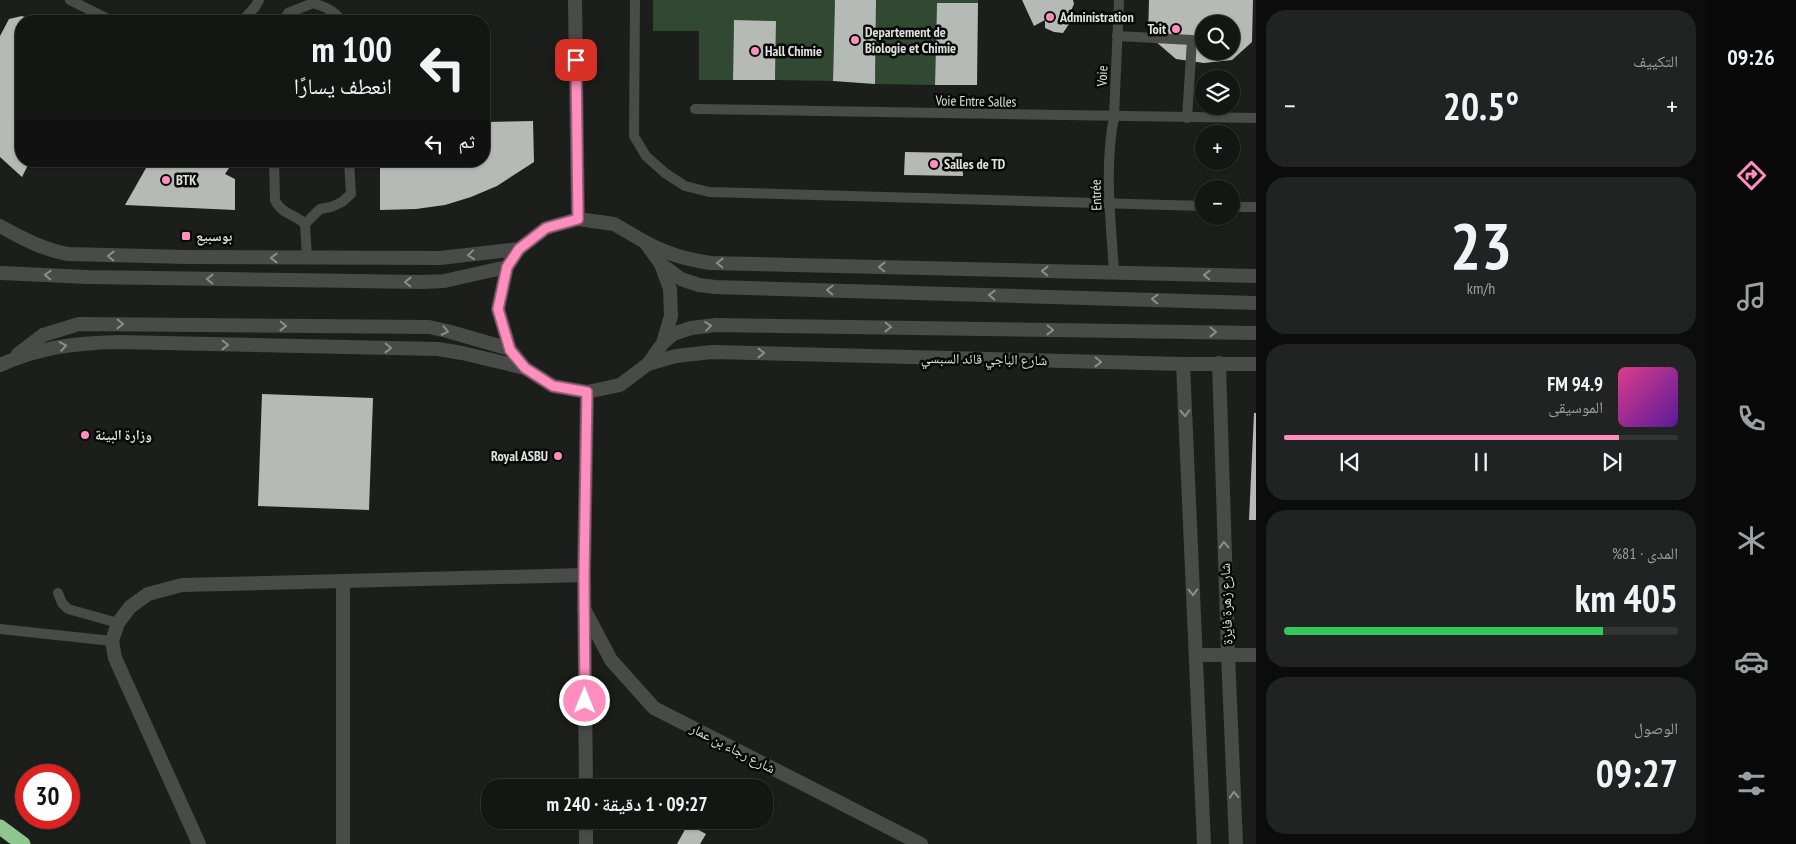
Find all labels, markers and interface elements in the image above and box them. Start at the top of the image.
place label: Administration [1059,8,1134,26]
marker: Administration [1044,11,1056,23]
map controls [1195,15,1240,225]
button: search [1195,15,1240,60]
place label: Toit [1147,20,1166,38]
place label: Departement de Biologie et Chimie [865,23,956,57]
marker: Toit [1170,23,1182,35]
text: 100 m [311,26,392,72]
marker: Departement de Biologie et Chimie [849,34,861,46]
icon: left [410,35,475,100]
pin [555,39,597,81]
place label: Hall Chimie [765,42,822,60]
text: 09:26 [1727,43,1775,71]
marker: Hall Chimie [749,45,761,57]
icon: arrive [562,46,590,74]
text: التكييف [1633,51,1678,71]
street label: Voie [1093,65,1111,88]
button: layers [1195,70,1240,115]
text: انعطف يسارًا [294,72,392,100]
text: 20.5° [1443,81,1519,130]
text: − [1284,87,1296,124]
text: + [1666,87,1678,124]
street label: Voie Entre Salles [934,91,1017,111]
button: + [1195,125,1240,170]
text: ثم [458,129,475,153]
icon: left [420,130,448,158]
place label: Salles de TD [944,155,1006,173]
marker: Salles de TD [928,158,940,170]
icon: directions [1734,158,1769,193]
place label: BTK [176,171,197,189]
marker: BTK [160,174,172,186]
street label: Entrée [1086,179,1106,211]
button: − [1195,180,1240,225]
text: 23 [1450,203,1512,287]
place label: بوسبيع [196,227,232,246]
marker: بوسبيع [180,230,192,242]
one-way arrow [467,249,475,260]
one-way arrow [107,250,115,261]
one-way arrow [269,253,277,263]
one-way arrow [716,258,724,269]
one-way arrow [878,262,886,272]
one-way arrow [1041,266,1048,276]
one-way arrow [43,270,51,281]
one-way arrow [1203,270,1211,280]
one-way arrow [206,274,214,284]
one-way arrow [403,277,411,287]
text: km/h [1467,278,1495,298]
icon: music [1734,279,1769,314]
one-way arrow [826,285,834,296]
one-way arrow [988,290,996,300]
one-way arrow [1151,294,1159,305]
one-way arrow [117,319,125,330]
one-way arrow [280,321,287,331]
one-way arrow [704,321,712,332]
one-way arrow [884,322,892,332]
one-way arrow [1046,324,1054,335]
one-way arrow [441,325,450,335]
one-way arrow [1209,327,1217,337]
one-way arrow [222,339,230,350]
one-way arrow [59,341,68,351]
one-way arrow [384,343,392,353]
one-way arrow [757,348,765,358]
street label: شارع الباجي قائد السبسي [921,349,1047,372]
one-way arrow [1094,356,1102,367]
text: 94.9 FM [1547,372,1603,396]
text: الموسيقى [1548,397,1603,417]
icon: phone [1734,401,1769,436]
one-way arrow [1180,409,1191,417]
place label: وزارة البيئة [95,426,152,444]
marker: وزارة البيئة [79,429,91,441]
place label: Royal ASBU [491,447,548,465]
icon: previous [1336,448,1364,476]
icon: pause [1467,448,1495,476]
icon: next [1598,448,1626,476]
marker: Royal ASBU [552,450,564,462]
icon: climate [1734,523,1769,558]
one-way arrow [1219,541,1230,549]
text: المدى · 81% [1612,543,1678,563]
street label: شارع زهرة فايزة [1216,563,1237,645]
text: 405 km [1575,573,1678,622]
one-way arrow [1188,589,1199,597]
icon: car [1734,644,1769,679]
position arrow [558,674,610,726]
street label: شارع رجاء بن عمار [686,718,779,778]
text: الوصول [1634,718,1678,738]
text: 09:27 [1596,748,1678,797]
speed limit sign: 30 [15,764,80,829]
icon: filters [1734,766,1769,801]
one-way arrow [1229,791,1240,799]
text: 09:27 · 1 دقيقة · 240 m [547,792,708,816]

